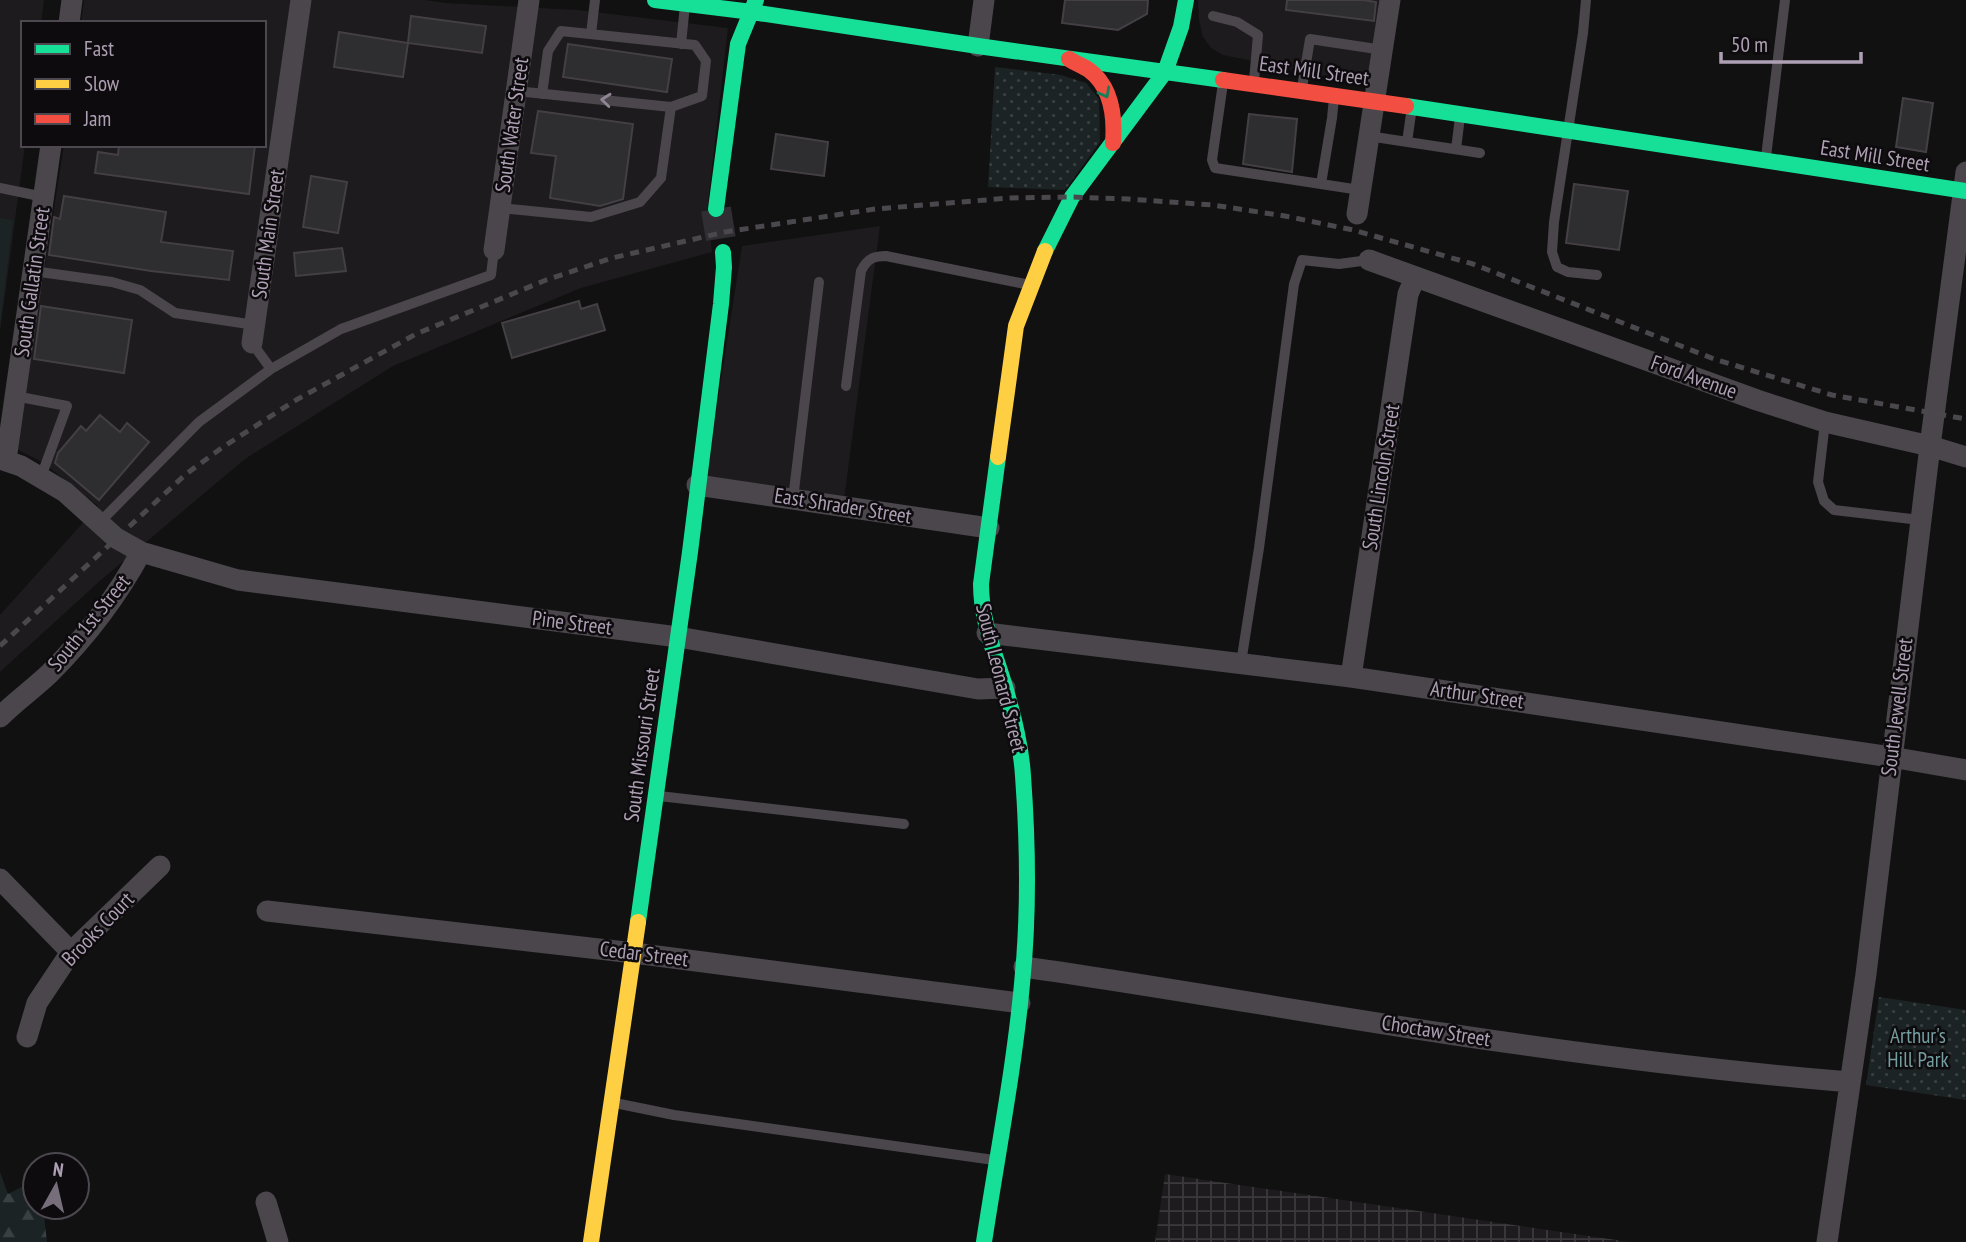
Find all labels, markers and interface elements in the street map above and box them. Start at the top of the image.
legend [21,21,266,147]
scale bar [1721,21,1861,65]
text: 50 m [1731,31,1768,58]
text: Fast [84,35,114,62]
street label: East Mill Street [1258,49,1371,92]
street label: South Water Street [489,55,534,194]
text: Slow [84,70,120,97]
one-way arrow [1097,86,1111,98]
one-way arrow [600,93,612,108]
text: Jam [83,105,111,132]
street label: East Mill Street [1818,134,1932,178]
street label: South Main Street [245,167,290,300]
street label: South Gallatin Street [8,205,55,359]
street label: Ford Avenue [1647,349,1741,405]
street label: South Lincoln Street [1356,402,1405,552]
street label: East Shrader Street [773,481,914,530]
street label: South 1st Street [41,569,136,677]
street label: South Leonard Street [970,601,1033,755]
street label: Pine Street [531,604,614,641]
street label: South Jewell Street [1875,636,1918,777]
street label: South Missouri Street [617,666,666,824]
street label: Arthur Street [1429,675,1526,714]
street label: Brooks Court [56,886,140,971]
street label: Cedar Street [598,935,690,972]
street label: Choctaw Street [1380,1009,1492,1052]
park label: Arthur's Hill Park [1887,1022,1949,1073]
north arrow [21,1151,91,1221]
text: N [52,1157,65,1182]

